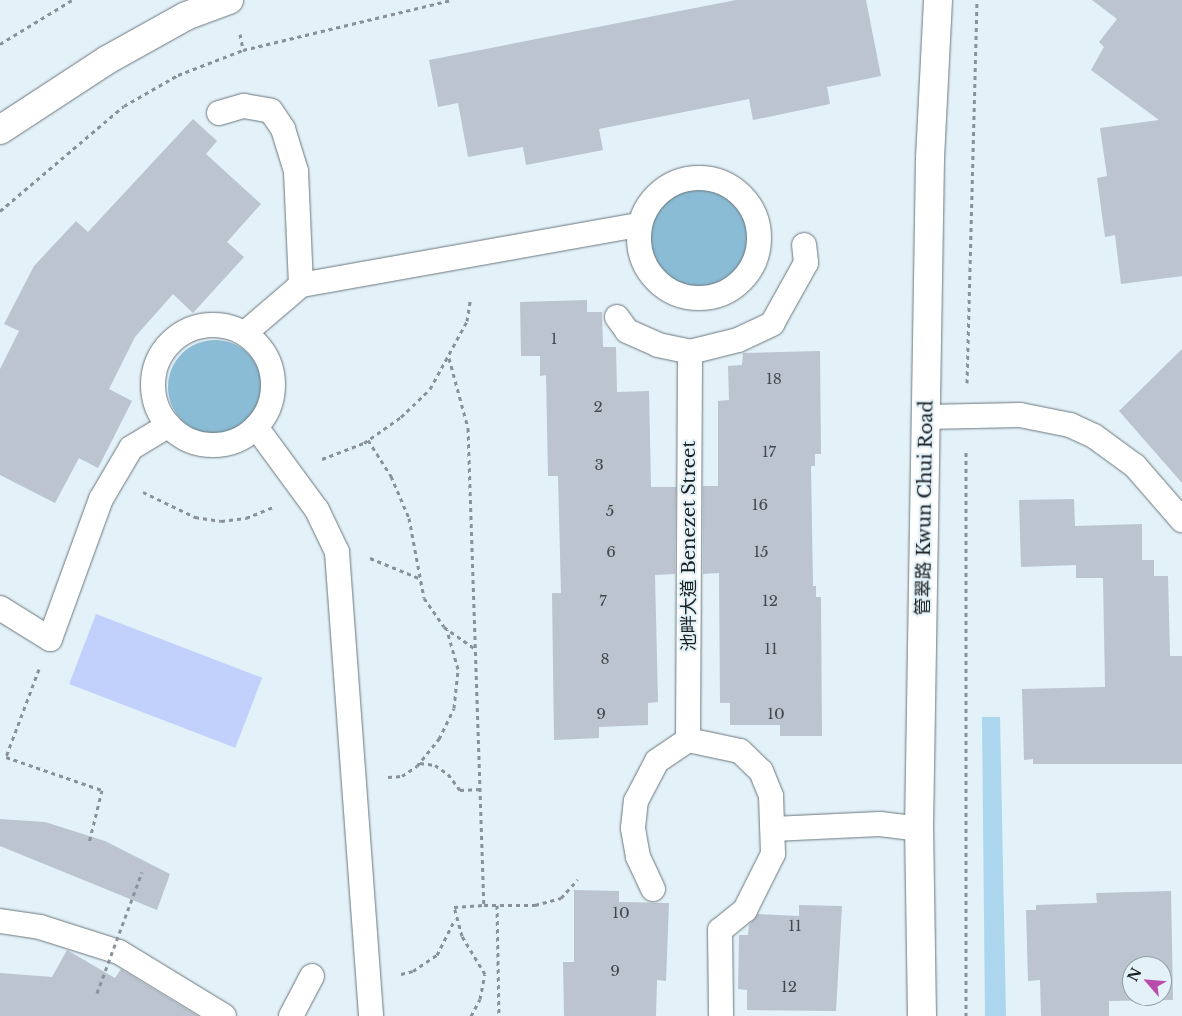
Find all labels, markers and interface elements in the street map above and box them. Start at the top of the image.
house number: 1 [551,330,557,348]
house number: 18 [766,370,782,388]
house number: 2 [593,398,603,416]
street label: 管翠路 Kwun Chui Road [912,400,938,616]
street label: 池畔大道 Benezet Street [678,441,700,651]
house number: 17 [762,443,776,461]
house number: 3 [594,456,604,474]
house number: 16 [752,496,768,514]
house number: 5 [606,502,614,520]
house number: 6 [606,543,616,561]
house number: 15 [753,543,769,561]
house number: 7 [599,592,607,610]
house number: 12 [762,592,778,610]
house number: 11 [764,640,778,658]
house number: 8 [600,650,610,668]
house number: 9 [596,705,606,723]
house number: 10 [767,705,785,723]
house number: 10 [612,904,630,922]
house number: 11 [788,917,802,935]
north arrow [1122,956,1172,1006]
house number: 9 [610,962,620,980]
text: N [1124,965,1146,985]
house number: 12 [781,978,797,996]

